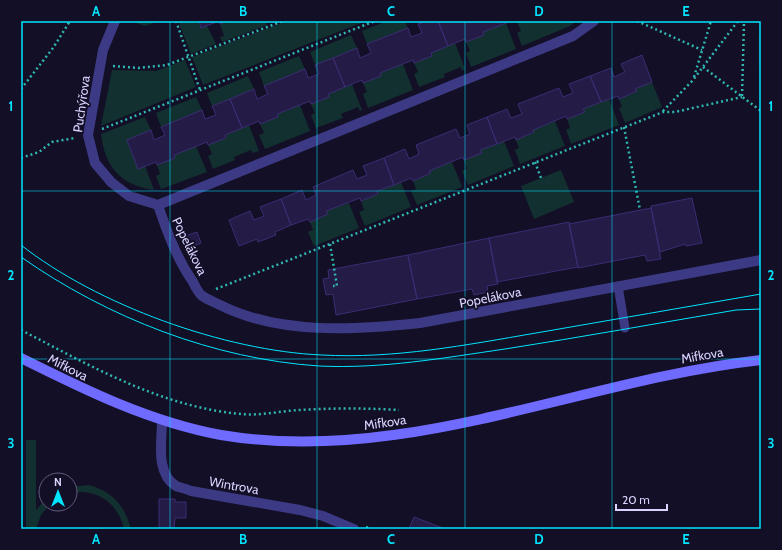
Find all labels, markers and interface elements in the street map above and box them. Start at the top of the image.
text: A [92,3,101,19]
text: B [239,3,247,19]
text: C [387,3,395,19]
text: D [534,3,544,19]
text: E [682,3,690,19]
street label: Puchýřova [69,74,93,133]
text: 1 [9,98,13,114]
text: 1 [769,98,773,114]
street label: Popelákova [169,214,211,278]
text: 2 [8,267,15,283]
text: 2 [768,267,775,283]
street label: Popelákova [458,283,523,311]
street label: Mifkova [680,343,725,367]
street label: Mifkova [45,350,91,384]
street label: Mifkova [363,411,408,433]
text: 3 [7,435,15,451]
text: 3 [767,435,775,451]
north arrow [38,472,78,512]
street label: Wintrova [208,473,261,497]
text: N [54,475,62,489]
scale bar [616,486,667,512]
text: 20 m [622,492,650,507]
text: A [92,531,101,547]
text: B [239,531,247,547]
text: C [387,531,395,547]
text: D [534,531,544,547]
text: E [682,531,690,547]

